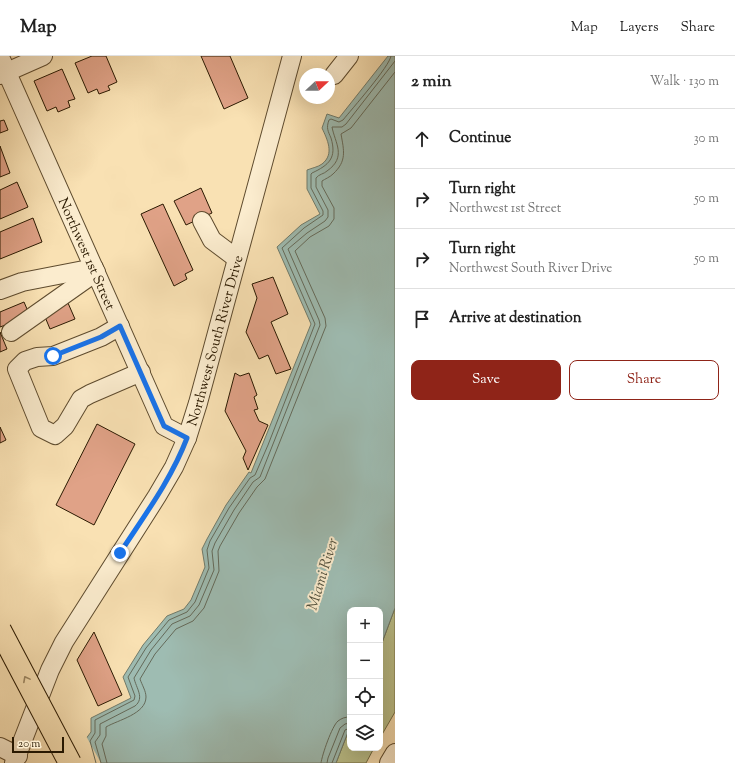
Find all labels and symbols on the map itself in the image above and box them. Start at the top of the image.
north arrow [299,68,335,104]
street label: Northwest 1st Street [52,195,119,314]
street label: Northwest South River Drive [183,253,250,429]
route start [44,347,62,365]
water label: Miami River [303,535,345,613]
route end [111,544,129,562]
one-way arrow [23,676,31,683]
scale bar [12,735,64,754]

